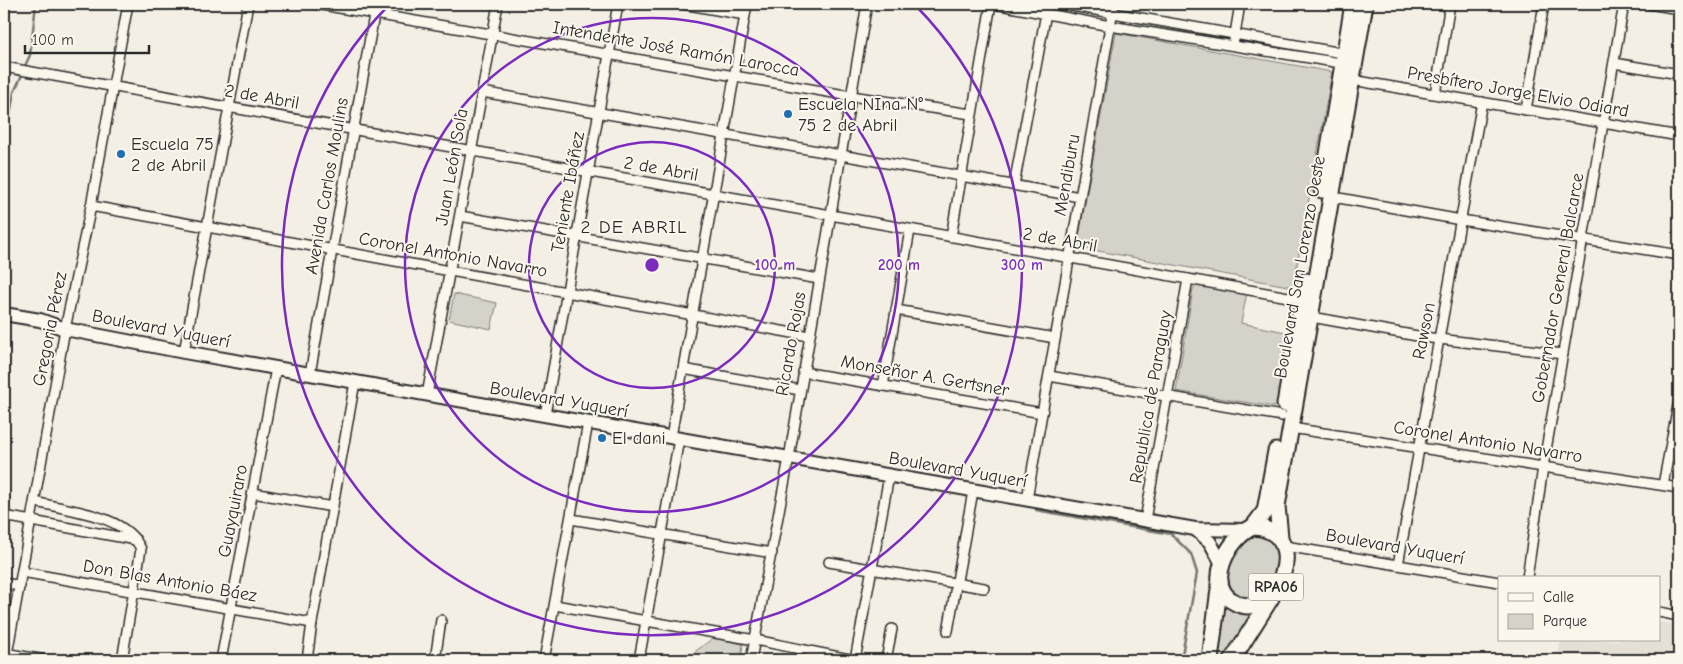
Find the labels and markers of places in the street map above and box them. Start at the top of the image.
place label: Escuela NIna N° 75 2 de Abril [798,94,923,136]
marker: Escuela NIna N° 75 2 de Abril [782,108,794,120]
place label: Escuela 75 2 de Abril [131,134,214,176]
marker: Escuela 75 2 de Abril [115,148,127,160]
centre of rings [643,256,661,274]
place label: El dani [612,428,666,449]
marker: El dani [596,432,608,444]

